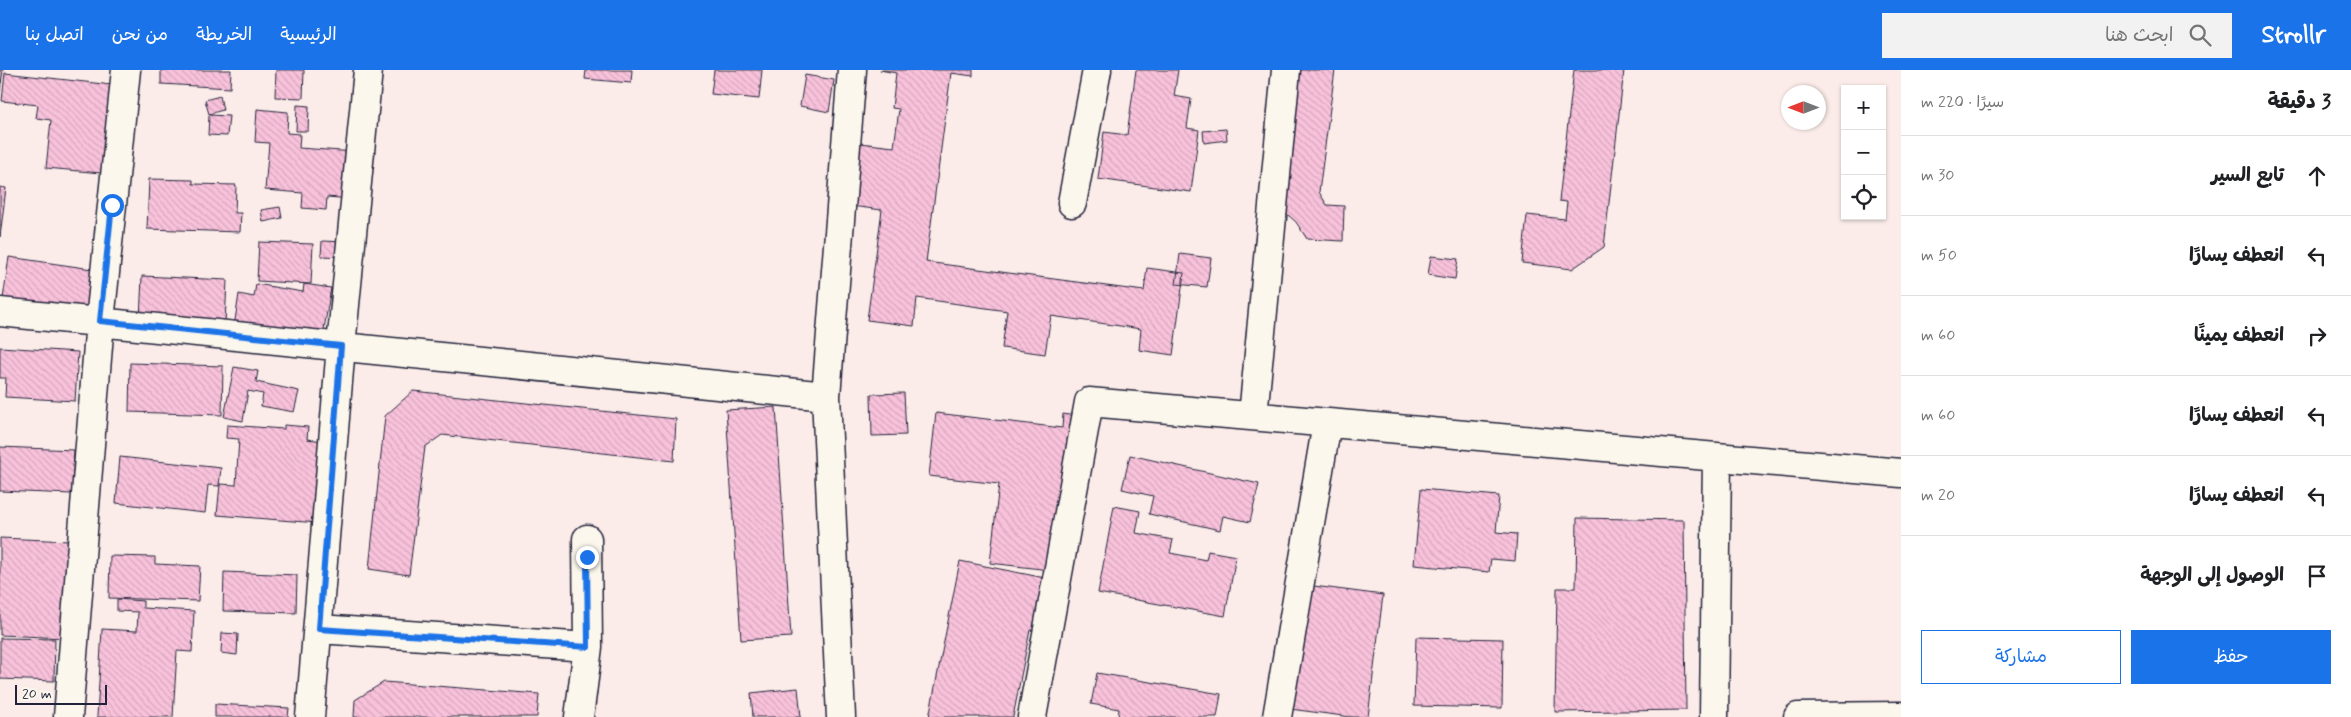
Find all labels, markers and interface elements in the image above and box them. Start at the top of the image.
search box [1882,13,2232,58]
text: Strollr [2262,20,2326,51]
icon: search [2186,21,2214,49]
text: اتصل بنا [25,23,84,47]
text: من نحن [112,23,168,47]
text: الخريطة [196,23,252,47]
text: الرئيسية [280,23,337,47]
text: ابحث هنا [2105,23,2174,48]
north arrow [1781,85,1826,130]
map controls [1841,85,1886,220]
button: + [1841,85,1886,130]
text: 3 دقيقة [2267,88,2331,116]
text: سيرًا · 220 m [1921,92,2004,113]
button: − [1841,130,1886,175]
icon: ahead [2303,162,2331,190]
text: تابع السير [2211,163,2284,188]
text: 30 m [1921,165,1954,186]
button: locate [1841,175,1886,220]
route start [101,194,124,217]
icon: left [2303,242,2331,270]
text: انعطف يسارًا [2189,243,2284,268]
text: 50 m [1921,245,1957,266]
icon: right [2303,322,2331,350]
text: انعطف يمينًا [2194,323,2284,348]
text: 60 m [1921,325,1955,346]
icon: left [2303,402,2331,430]
text: انعطف يسارًا [2189,403,2284,428]
text: 60 m [1921,405,1955,426]
icon: left [2303,482,2331,510]
text: انعطف يسارًا [2189,483,2284,508]
text: 20 m [1921,485,1955,506]
route end [576,546,599,569]
icon: arrive [2303,562,2331,590]
text: الوصول إلى الوجهة [2140,563,2284,588]
button: مشاركة [1921,630,2121,684]
button: حفظ [2131,630,2331,684]
scale bar [15,682,108,705]
text: 20 m [22,685,52,703]

